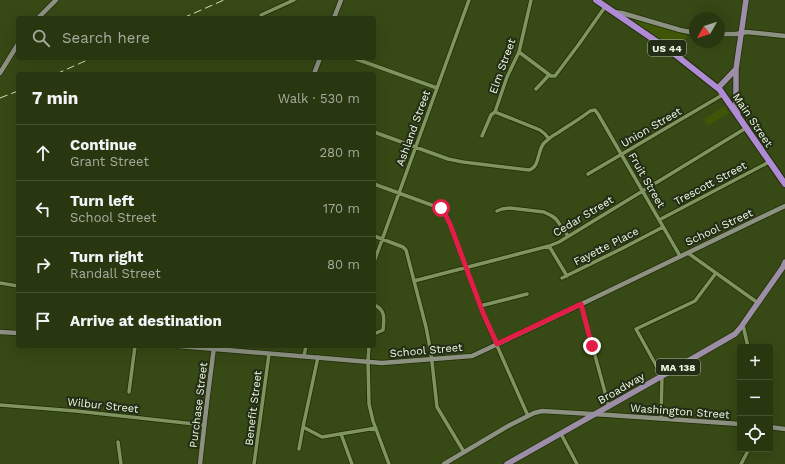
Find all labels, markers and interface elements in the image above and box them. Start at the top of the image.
north arrow [689,12,725,48]
search box [16,16,376,60]
icon: search [30,27,52,49]
text: Search here [62,29,150,47]
street label: Elm Street [486,36,519,96]
road number: US 44 [648,40,686,56]
text: 7 min [32,88,78,108]
street label: Ashland Street [394,88,433,168]
text: Walk · 530 m [278,91,360,106]
street label: Main Street [730,91,776,150]
street label: Union Street [619,105,684,150]
text: Continue [70,136,137,154]
icon: ahead [32,142,54,164]
text: 280 m [320,145,360,160]
street label: Fruit Street [625,150,668,211]
text: Grant Street [70,154,149,169]
street label: Trescott Street [672,159,749,208]
text: Turn left [70,192,134,210]
street label: Cedar Street [551,193,616,240]
icon: left [32,198,54,220]
route start [432,199,450,217]
text: 170 m [323,201,360,216]
street label: School Street [683,206,755,249]
text: School Street [70,210,156,225]
street label: Fayette Place [571,224,641,268]
text: Turn right [70,248,143,266]
icon: right [32,254,54,276]
text: 80 m [327,257,360,272]
text: Randall Street [70,266,161,281]
icon: arrive [32,310,54,332]
text: Arrive at destination [70,312,222,330]
route end [583,337,601,355]
street label: School Street [389,341,463,360]
map controls [737,344,773,452]
button: + [737,344,773,380]
road number: MA 138 [656,359,700,375]
street label: Purchase Street [187,361,210,449]
street label: Benefit Street [242,369,265,446]
street label: Broadway [596,370,647,407]
button: − [737,380,773,416]
street label: Wilbur Street [67,395,140,416]
street label: Washington Street [630,402,730,421]
button: locate [737,416,773,452]

